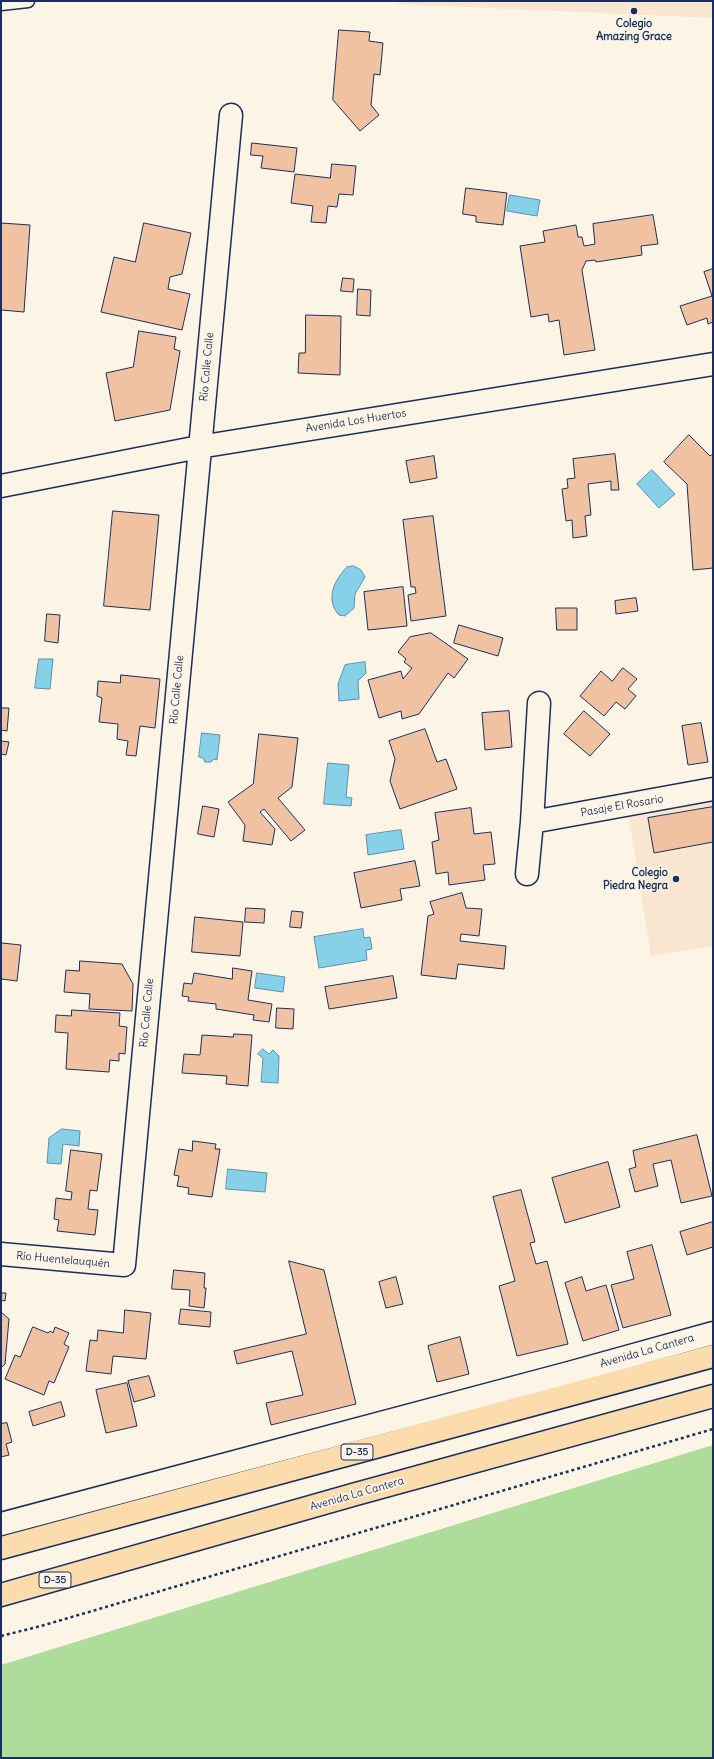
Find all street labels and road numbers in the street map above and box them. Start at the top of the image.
street label: Río Calle Calle [197,332,217,402]
street label: Avenida Los Huertos [305,407,407,435]
street label: Río Calle Calle [167,655,187,725]
street label: Pasaje El Rosario [580,792,664,820]
street label: Río Calle Calle [137,978,157,1048]
street label: Río Huentelauquén [16,1249,110,1271]
street label: Avenida La Cantera [598,1331,696,1371]
road number: D-35 [341,1444,373,1460]
street label: Avenida La Cantera [308,1474,406,1514]
road number: D-35 [39,1572,71,1588]

